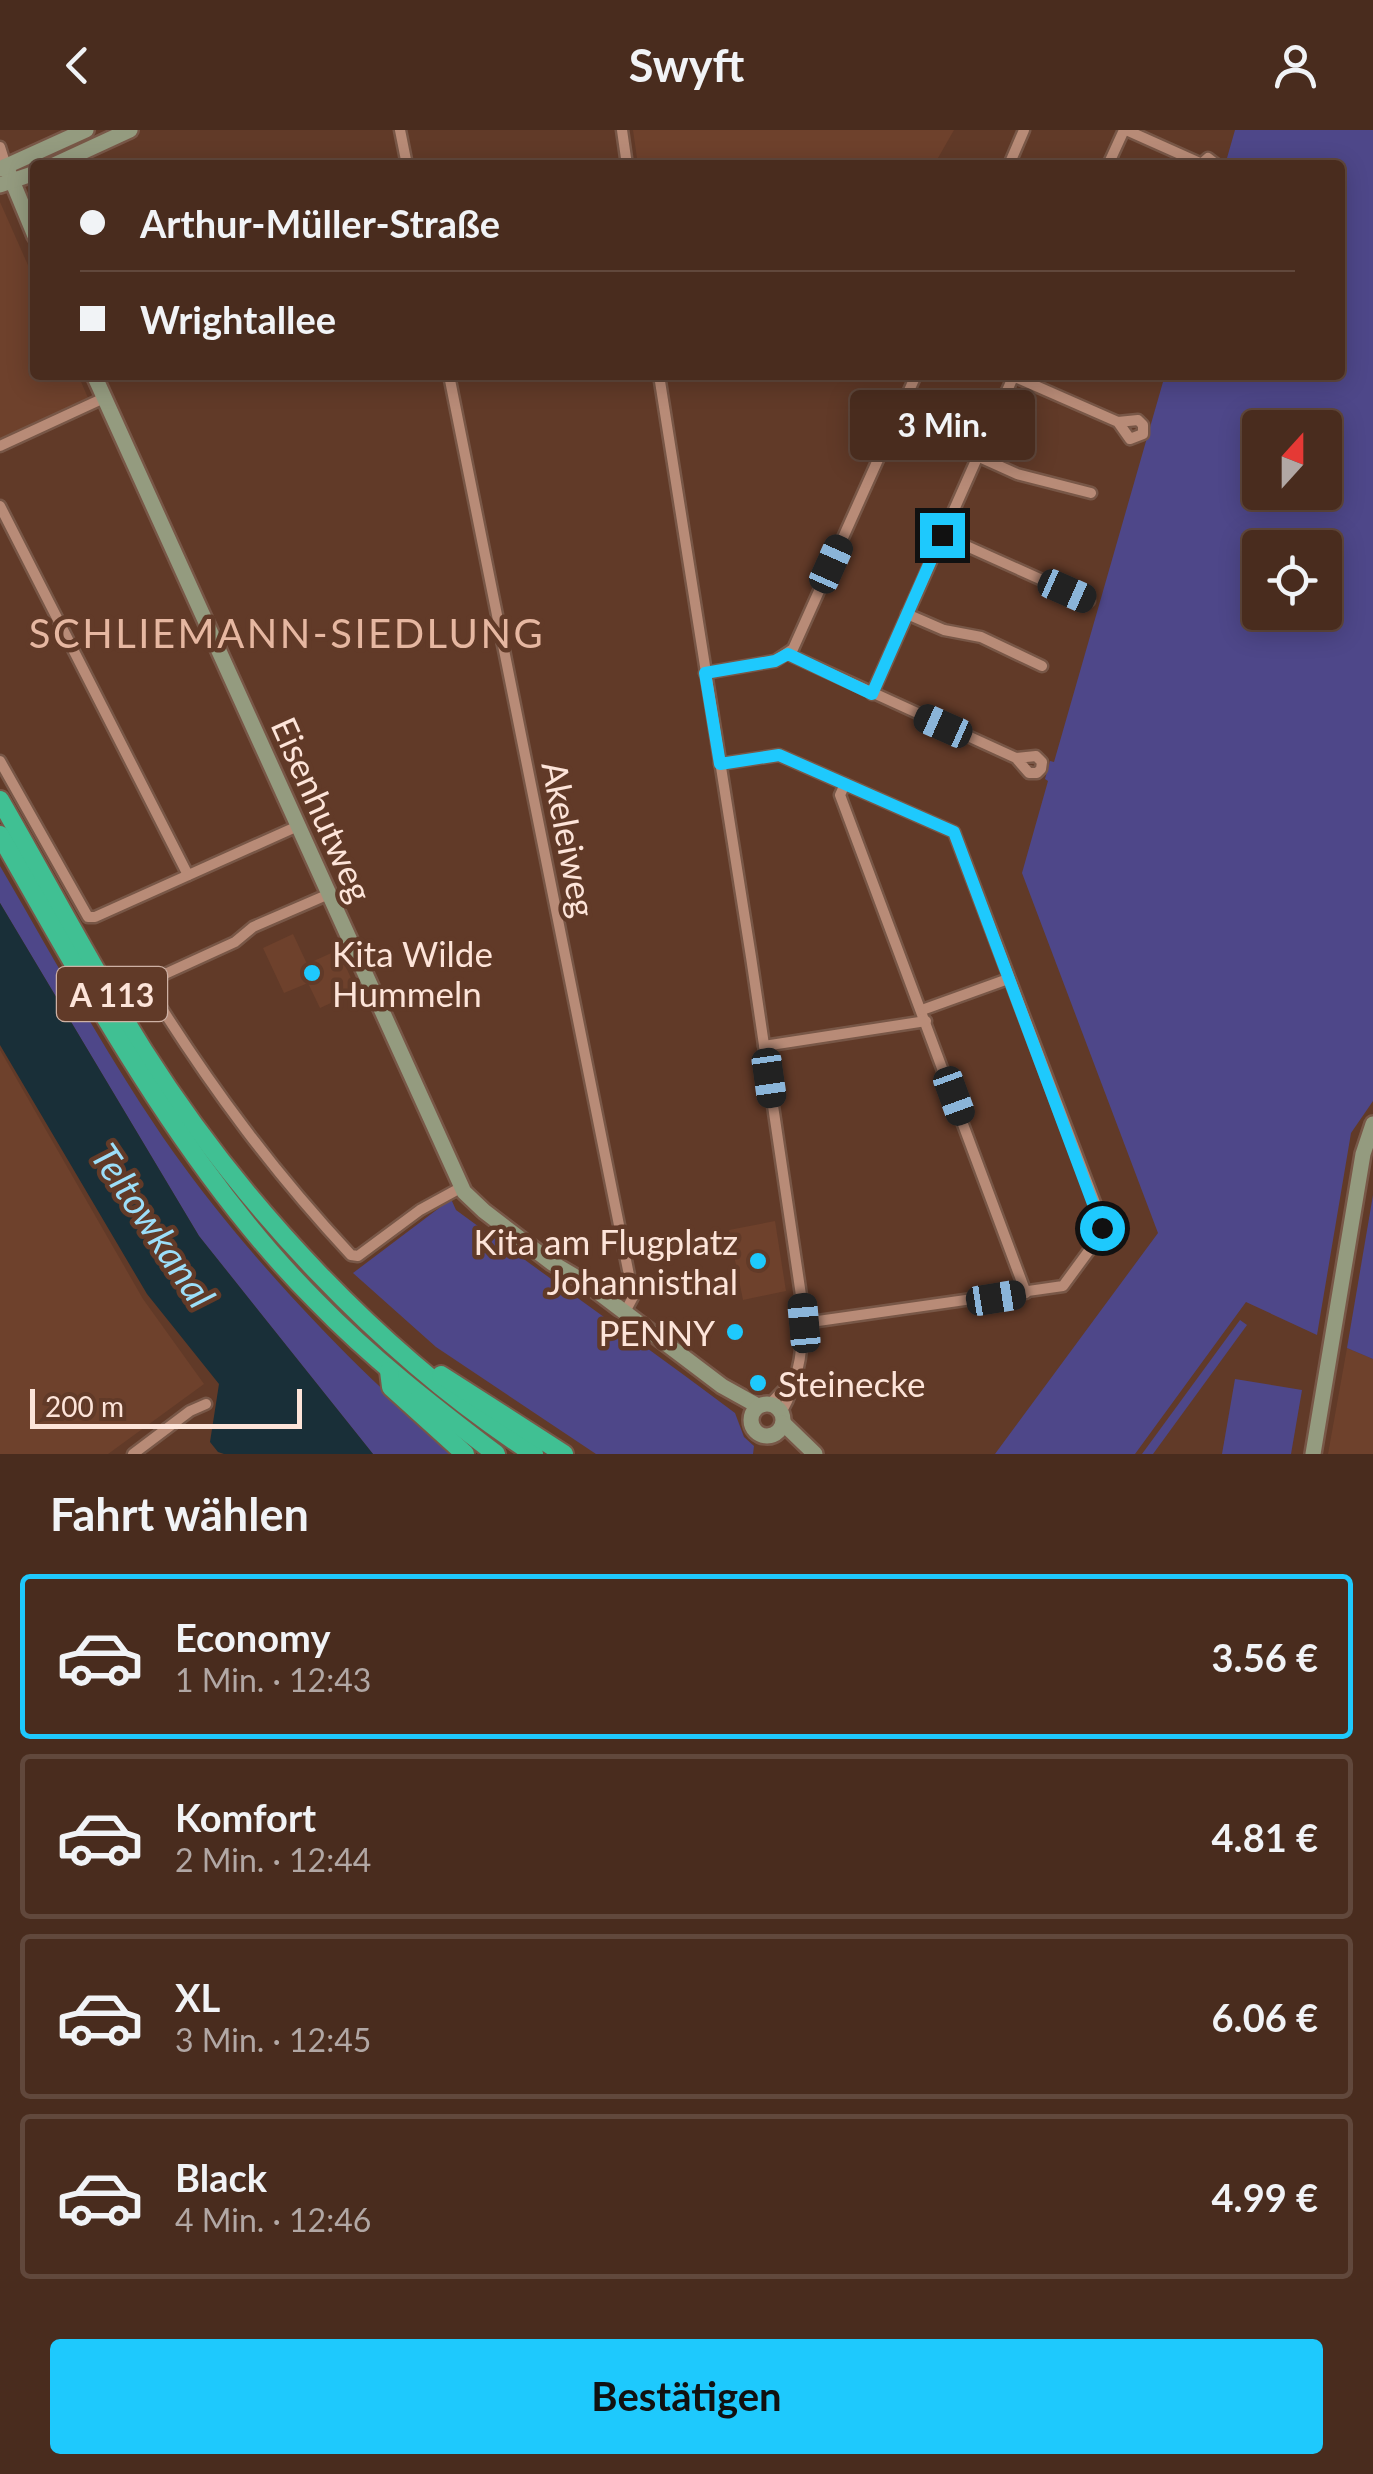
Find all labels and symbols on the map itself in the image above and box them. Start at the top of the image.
callout: 3 Min. [850,390,1034,460]
north arrow [1242,410,1342,510]
route end [920,513,965,558]
car [805,530,857,598]
car [1033,565,1101,617]
district label: SCHLIEMANN-SIEDLUNG [29,609,545,657]
car [909,700,977,752]
street label: Eisenhutweg [264,710,382,908]
street label: Akeleiweg [534,757,606,921]
place label: Kita Wilde Hummeln [332,932,493,1014]
marker: Kita Wilde Hummeln [301,962,323,984]
road number: A 113 [57,967,167,1021]
car [750,1046,788,1110]
car [930,1063,978,1129]
water label: Teltowkanal [82,1134,226,1316]
route start [1080,1206,1125,1251]
place label: Kita am Flugplatz Johannisthal [474,1220,738,1302]
marker: Kita am Flugplatz Johannisthal [747,1250,769,1272]
car [964,1278,1028,1318]
car [786,1292,822,1354]
place label: PENNY [598,1311,715,1353]
marker: PENNY [724,1321,746,1343]
place label: Steinecke [778,1362,926,1404]
marker: Steinecke [747,1372,769,1394]
scale bar [30,1384,302,1428]

